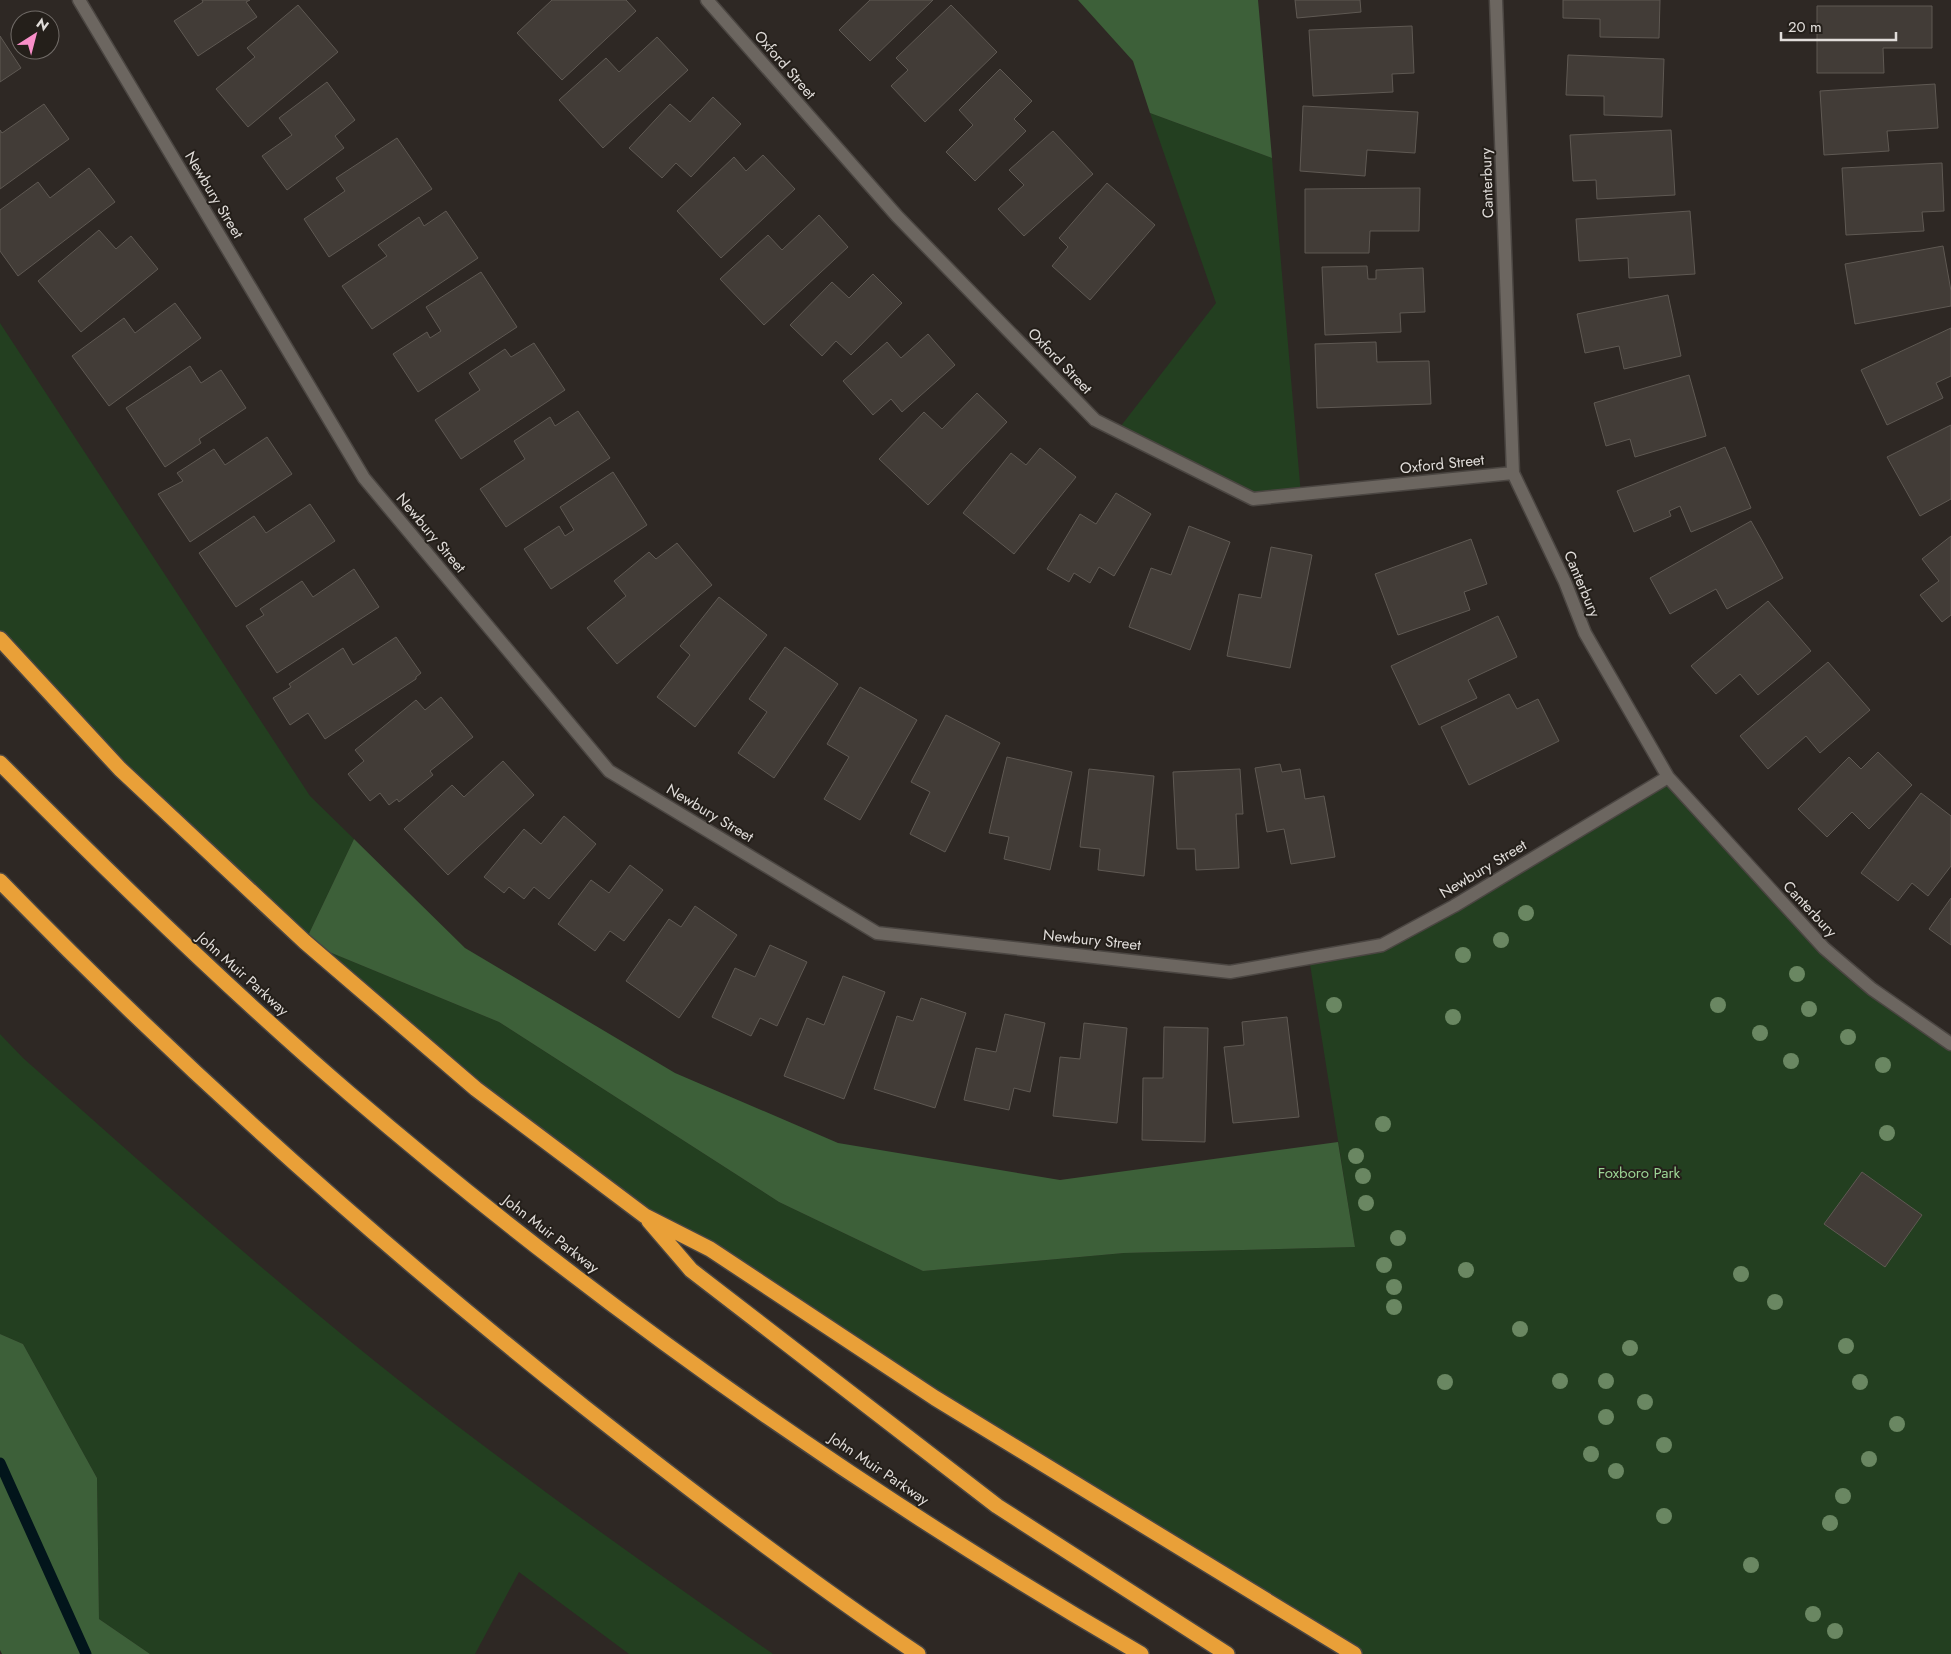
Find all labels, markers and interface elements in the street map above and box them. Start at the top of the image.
north arrow [10,10,60,60]
scale bar [1781,10,1896,42]
text: N [32,13,53,36]
text: 20 m [1788,16,1822,38]
street label: Oxford Street [749,26,821,104]
street label: Newbury Street [179,147,249,243]
street label: Canterbury [1475,147,1499,219]
street label: Oxford Street [1023,323,1098,399]
street label: Oxford Street [1399,449,1486,479]
street label: Newbury Street [391,488,471,578]
street label: Canterbury [1558,547,1606,621]
street label: Newbury Street [662,778,758,848]
street label: Newbury Street [1435,834,1531,904]
street label: Canterbury [1778,876,1842,943]
street label: Newbury Street [1042,924,1142,956]
street label: John Muir Parkway [191,926,294,1021]
park label: Foxboro Park [1598,1162,1681,1184]
street label: John Muir Parkway [497,1188,604,1279]
street label: John Muir Parkway [823,1426,934,1511]

